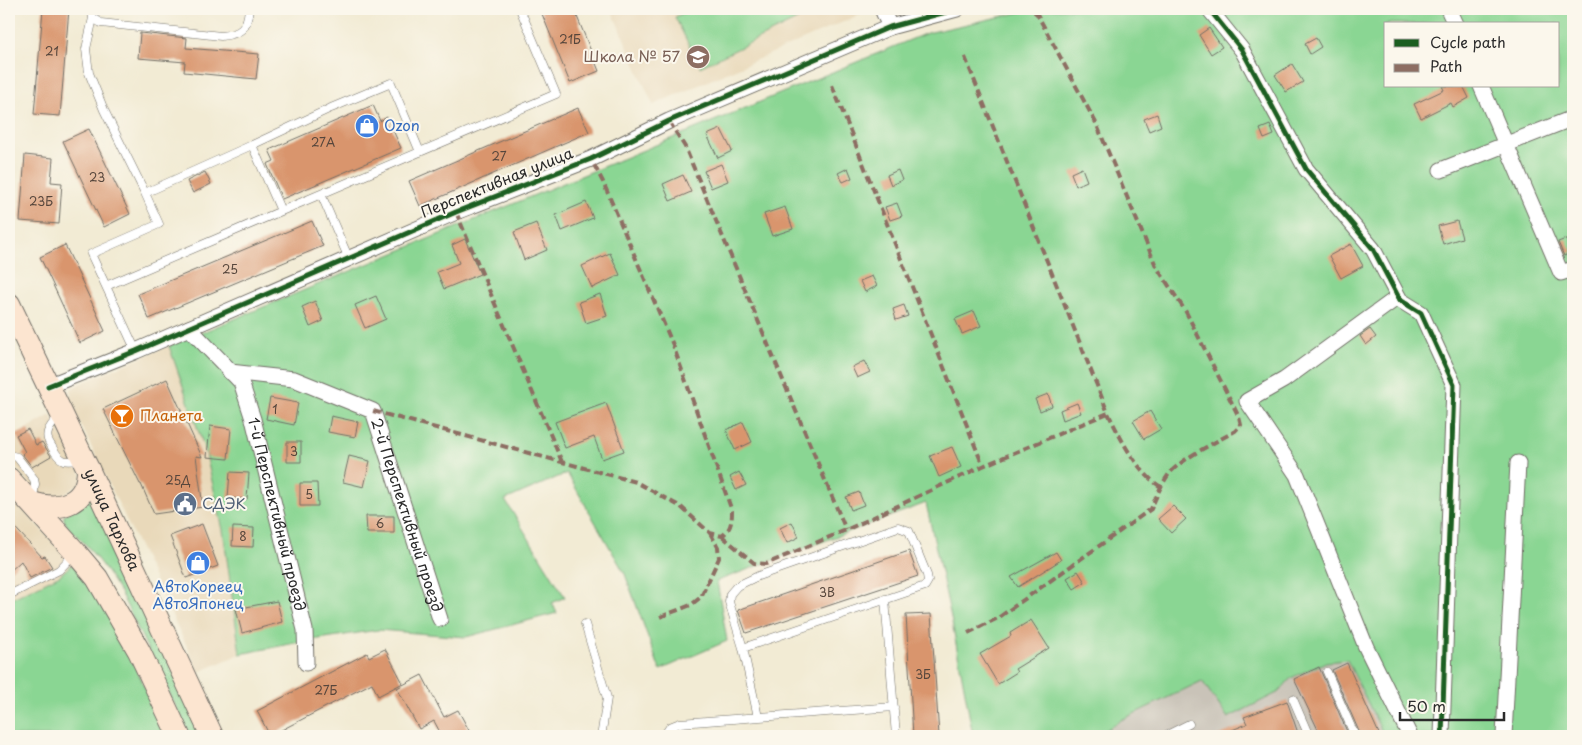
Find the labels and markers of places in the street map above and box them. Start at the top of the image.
place label: Школа № 57 [584,44,680,67]
school or university icon: Школа № 57 [685,44,711,70]
shop icon: Ozon [354,113,380,139]
place label: Ozon [384,113,420,136]
bar icon: Планета [109,403,135,429]
place label: Планета [140,403,203,426]
public building icon: СДЭК [172,491,198,517]
place label: СДЭК [202,491,246,514]
shop icon: АвтоКореец АвтоЯпонец [185,550,211,576]
place label: АвтоКореец АвтоЯпонец [152,574,244,614]

